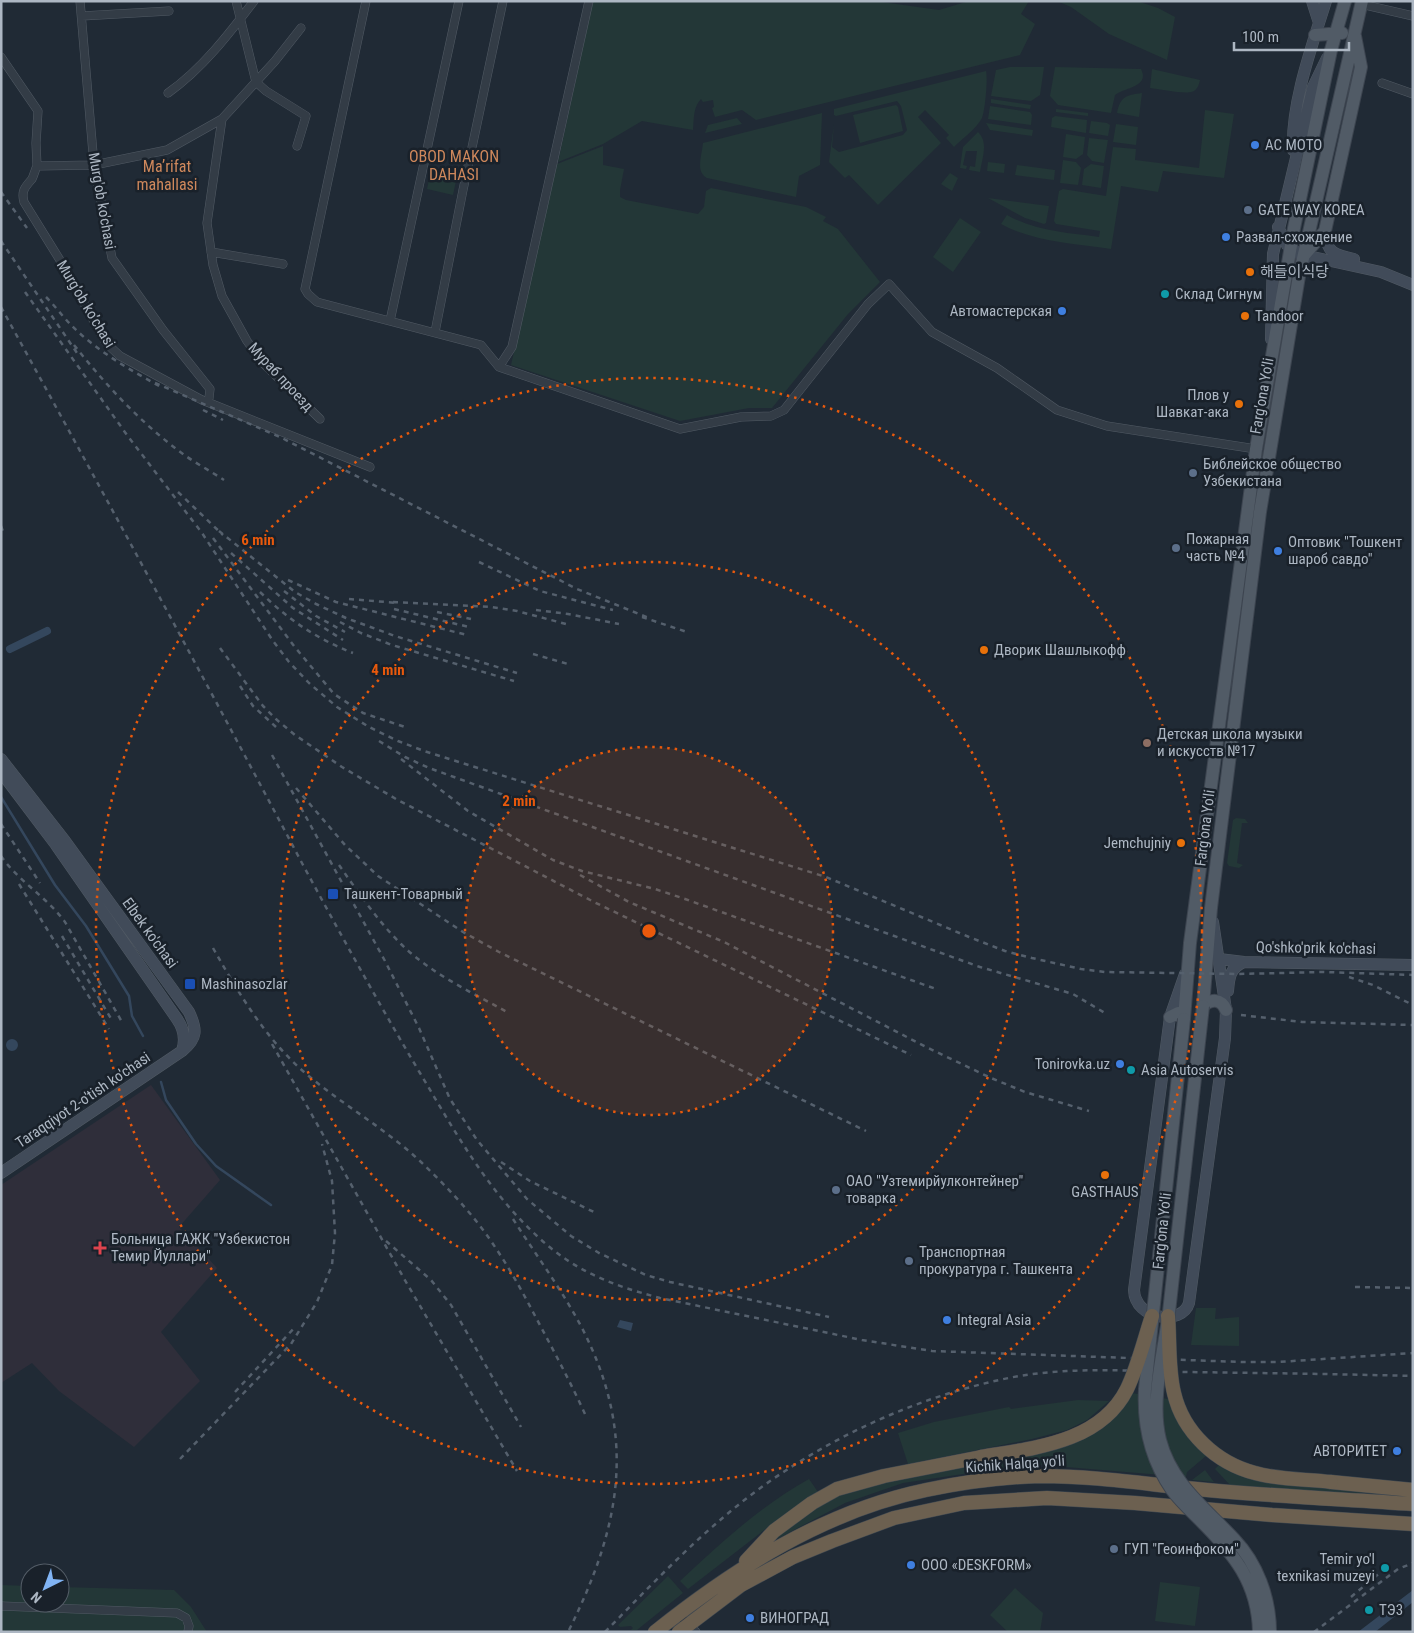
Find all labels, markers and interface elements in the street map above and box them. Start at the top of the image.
scale bar [1234,20,1349,52]
text: 100 m [1242,28,1279,46]
place label: AC MOTO [1265,136,1322,154]
marker: AC MOTO [1249,139,1261,151]
district label: OBOD MAKON DAHASI [409,147,499,184]
street label: Murg'ob ko'chasi [85,151,119,251]
district label: Maʼrifat mahallasi [136,157,198,194]
place label: GATE WAY KOREA [1258,201,1365,219]
marker: GATE WAY KOREA [1242,204,1254,216]
place label: Развал-схождение [1236,228,1352,246]
marker: Развал-схождение [1220,231,1232,243]
street label: Murg’ob ko’chasi [53,257,119,351]
place label: 해들이식당 [1260,263,1329,281]
marker: 해들이식당 [1244,266,1256,278]
place label: Склад Сигнум [1175,285,1262,303]
marker: Склад Сигнум [1159,288,1171,300]
place label: Автомастерская [950,302,1052,320]
marker: Автомастерская [1056,305,1068,317]
place label: Tandoor [1255,307,1304,325]
marker: Tandoor [1239,310,1251,322]
street label: Мураб проезд [245,339,317,415]
street label: Farg'ona Yo'li [1246,357,1278,435]
place label: Плов у Шавкат-ака [1156,386,1229,421]
marker: Плов у Шавкат-ака [1233,398,1245,410]
place label: Библейское общество Узбекистана [1203,455,1342,490]
marker: Библейское общество Узбекистана [1187,467,1199,479]
place label: Пожарная часть №4 [1186,530,1249,565]
text: 6 min [241,531,275,549]
place label: Оптовик "Тошкент шароб савдо" [1288,533,1402,568]
marker: Пожарная часть №4 [1170,542,1182,554]
marker: Оптовик "Тошкент шароб савдо" [1272,545,1284,557]
place label: Дворик Шашлыкофф [994,641,1126,659]
marker: Дворик Шашлыкофф [978,644,990,656]
text: 4 min [371,661,405,679]
place label: Детская школа музыки и искусств №17 [1157,725,1303,760]
marker: Детская школа музыки и искусств №17 [1141,737,1153,749]
street label: Farg'ona Yo'li [1191,789,1219,867]
text: 2 min [502,792,536,810]
place label: Jemchujniy [1104,834,1171,852]
marker: Jemchujniy [1175,837,1187,849]
place label: Ташкент-Товарный [344,885,463,903]
marker: Ташкент-Товарный [326,887,340,901]
street label: Elbek ko'chasi [118,894,182,972]
centre of rings [640,922,658,940]
street label: Qo'shko'prik ko'chasi [1256,938,1376,958]
place label: Mashinasozlar [201,975,288,993]
marker: Mashinasozlar [183,977,197,991]
street label: Taraqqiyot 2-o'tish ko'chasi [12,1048,154,1152]
place label: Tonirovka.uz [1035,1055,1110,1073]
marker: Tonirovka.uz [1114,1058,1126,1070]
place label: Asia Autoservis [1141,1061,1234,1079]
marker: Asia Autoservis [1125,1064,1137,1076]
marker: GASTHAUS [1099,1169,1111,1181]
place label: ОАО "Узтемирйулконтейнер" товарка [846,1172,1024,1207]
place label: GASTHAUS [1071,1183,1139,1201]
marker: ОАО "Узтемирйулконтейнер" товарка [830,1184,842,1196]
street label: Farg'ona Yo'li [1149,1192,1175,1270]
place label: Больница ГАЖК "Узбекистон Темир Йуллари" [111,1230,290,1265]
marker: Больница ГАЖК "Узбекистон Темир Йуллари" [93,1241,107,1255]
place label: Транспортная прокуратура г. Ташкента [919,1243,1073,1278]
marker: Транспортная прокуратура г. Ташкента [903,1255,915,1267]
place label: Integral Asia [957,1311,1031,1329]
marker: Integral Asia [941,1314,953,1326]
place label: АВТОРИТЕТ [1313,1442,1387,1460]
marker: АВТОРИТЕТ [1391,1445,1403,1457]
street label: Kichik Halqa yo'li [965,1452,1065,1476]
place label: ГУП "Геоинфоком" [1124,1540,1239,1558]
marker: ГУП "Геоинфоком" [1108,1543,1120,1555]
place label: Temir yo'l texnikasi muzeyi [1277,1550,1375,1585]
place label: ООО «DESKFORM» [921,1556,1032,1574]
marker: ООО «DESKFORM» [905,1559,917,1571]
marker: Temir yo'l texnikasi muzeyi [1379,1562,1391,1574]
north arrow [20,1563,70,1613]
text: N [28,1589,45,1606]
place label: ТЭ3 [1379,1601,1403,1619]
marker: ТЭ3 [1363,1604,1375,1616]
place label: ВИНОГРАД [760,1609,829,1627]
marker: ВИНОГРАД [744,1612,756,1624]

